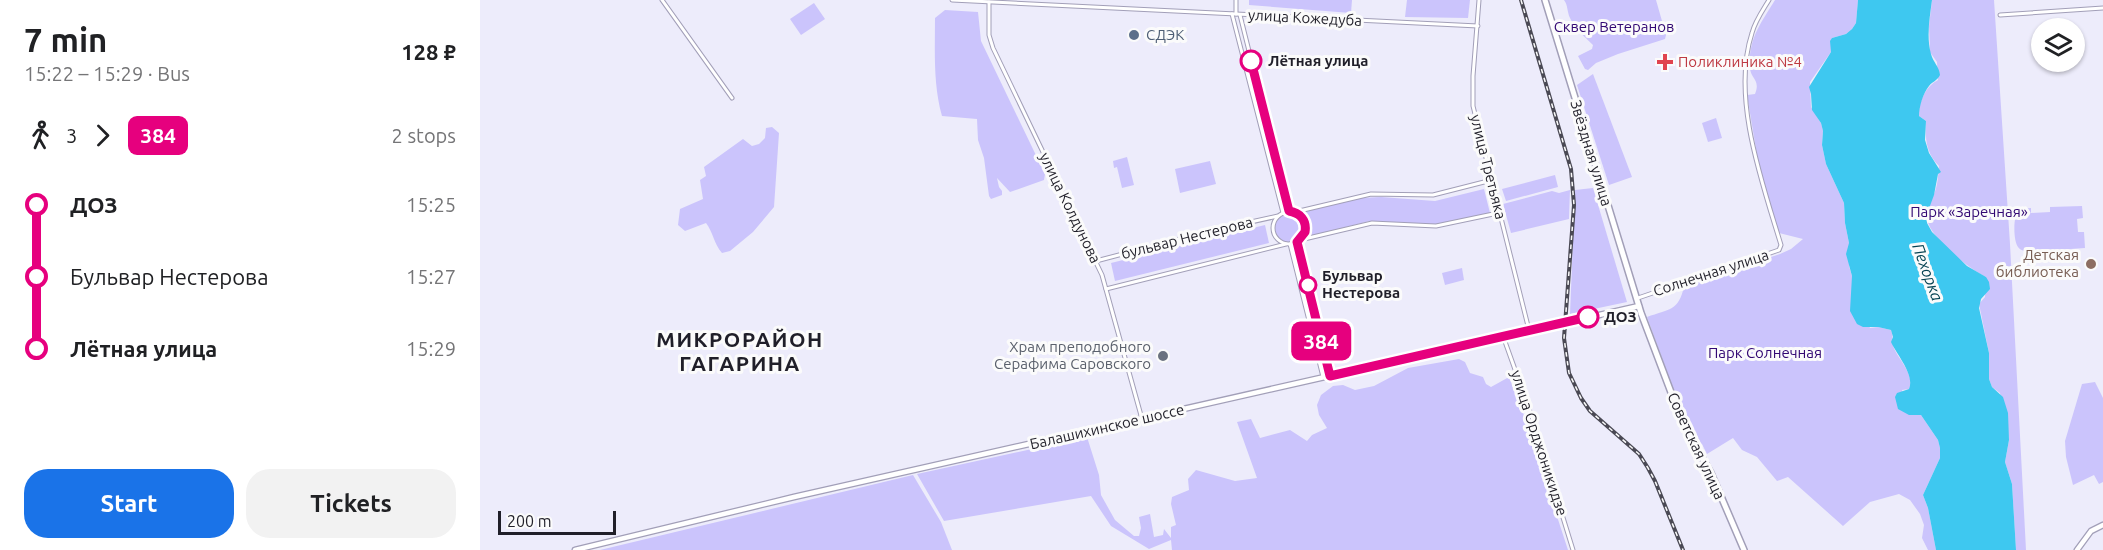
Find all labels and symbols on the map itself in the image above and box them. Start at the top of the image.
street label: улица Кожедуба [1248,6,1362,29]
park label: Сквер Ветеранов [1554,18,1674,35]
place label: СДЭК [1146,26,1184,43]
marker: СДЭК [1127,28,1141,42]
marker: Лётная улица [1240,50,1262,72]
place label: Лётная улица [1268,52,1368,69]
marker: Поликлиника №4 [1656,53,1674,71]
place label: Поликлиника №4 [1678,53,1802,70]
street label: Звёздная улица [1567,98,1616,208]
street label: улица Третьяка [1467,113,1510,221]
street label: улица Колдунова [1036,150,1105,266]
park label: Парк «Заречная» [1910,203,2028,220]
street label: бульвар Нестерова [1119,213,1254,262]
water label: Пехорка [1909,241,1947,304]
street label: Солнечная улица [1651,246,1771,299]
place label: Детская библиотека [1996,246,2079,280]
marker: Детская библиотека [2084,257,2098,271]
place label: Бульвар Нестерова [1322,267,1400,301]
marker: Бульвар Нестерова [1299,276,1317,294]
marker: ДОЗ [1577,306,1599,328]
place label: ДОЗ [1604,308,1636,325]
line badge: 384 [1286,322,1356,360]
district label: МИКРОРАЙОН ГАГАРИНА [656,327,824,375]
place label: Храм преподобного Серафима Саровского [994,338,1151,372]
park label: Парк Солнечная [1708,344,1822,361]
marker: Храм преподобного Серафима Саровского [1156,349,1170,363]
street label: улица Орджоникидзе [1508,368,1571,518]
street label: Советская улица [1664,390,1729,502]
street label: Балашихинское шоссе [1028,400,1186,453]
scale bar [498,508,616,536]

